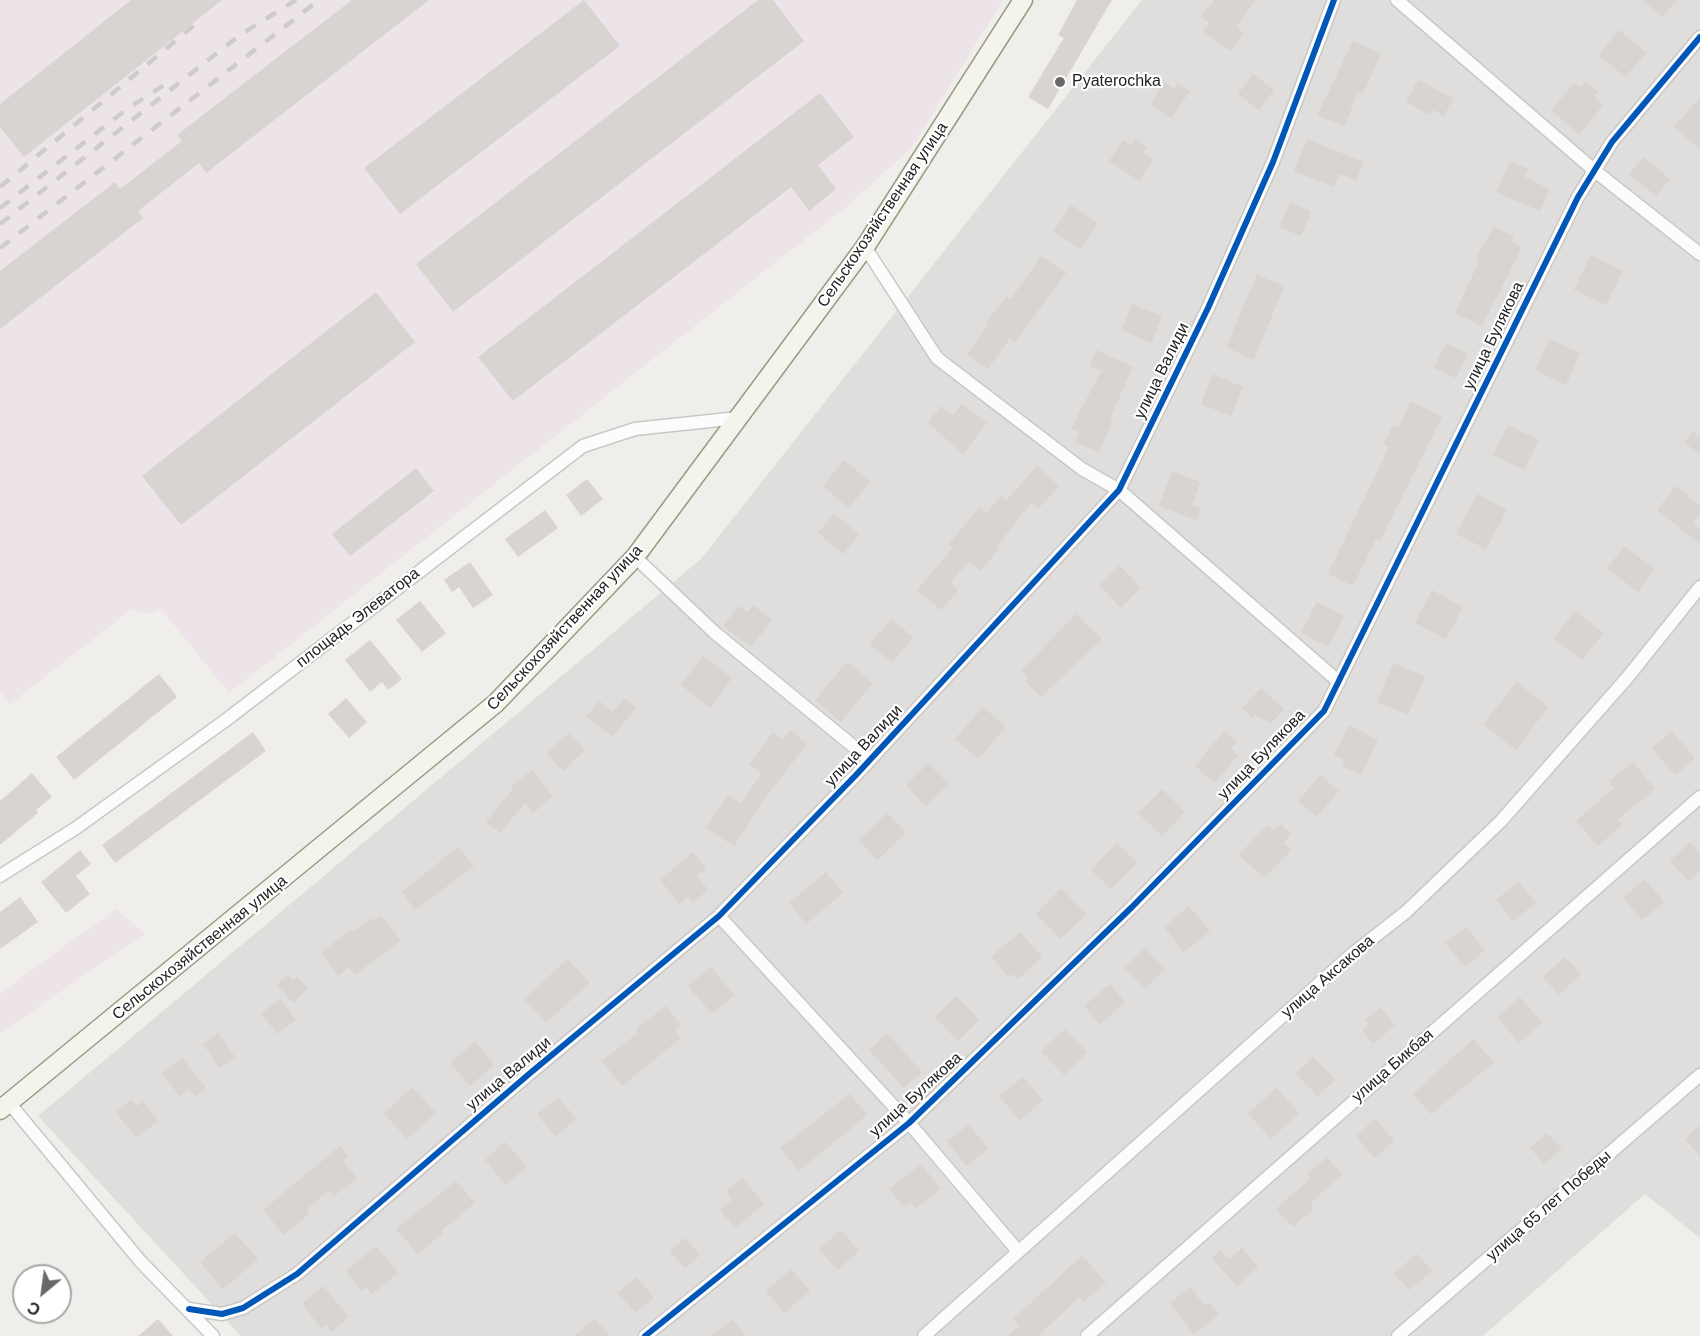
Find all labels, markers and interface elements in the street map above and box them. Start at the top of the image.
place label: Pyaterochka [1072,72,1161,92]
marker: Pyaterochka [1053,75,1067,89]
street label: Сельскохозяйственная улица [814,119,952,311]
street label: улица Булякова [1460,279,1528,393]
street label: улица Валиди [1130,320,1194,422]
street label: Сельскохозяйственная улица [483,541,647,715]
street label: площадь Элеватора [293,564,423,672]
street label: улица Валиди [821,701,907,791]
street label: улица Булякова [1214,706,1310,804]
street label: Сельскохозяйственная улица [109,872,291,1024]
street label: улица Аксакова [1278,932,1378,1022]
street label: улица Бикбая [1348,1025,1438,1107]
street label: улица Валиди [463,1033,555,1115]
street label: улица Булякова [866,1049,966,1141]
street label: улица 65 лет Победы [1483,1147,1615,1265]
north arrow [12,1264,72,1324]
text: С [25,1298,43,1319]

